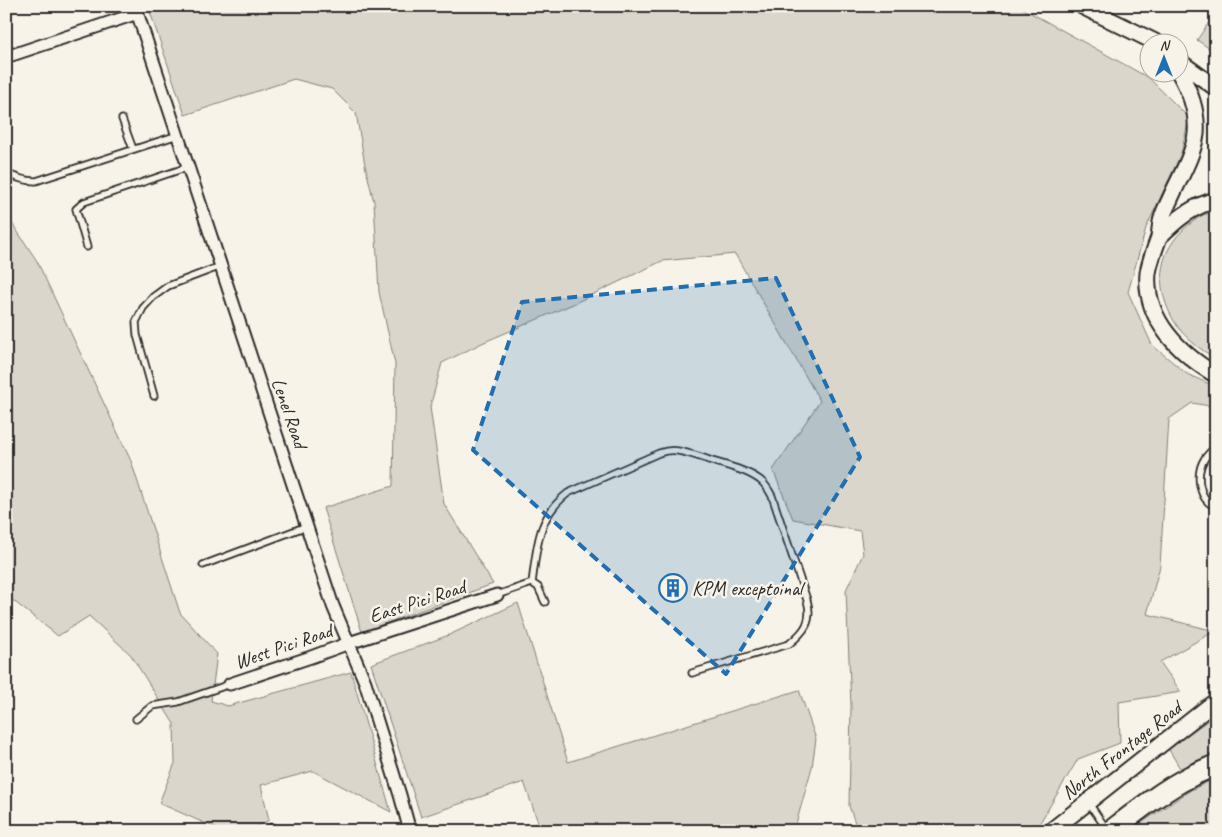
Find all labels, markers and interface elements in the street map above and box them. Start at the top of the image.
north arrow [1140,32,1190,82]
text: N [1160,37,1171,54]
street label: Lenel Road [266,375,314,454]
street label: East Pici Road [366,573,471,629]
building icon: KPM exceptoinal [658,573,688,603]
place label: KPM exceptoinal [692,576,806,601]
street label: West Pici Road [231,617,338,675]
street label: North Frontage Road [1056,694,1189,805]

